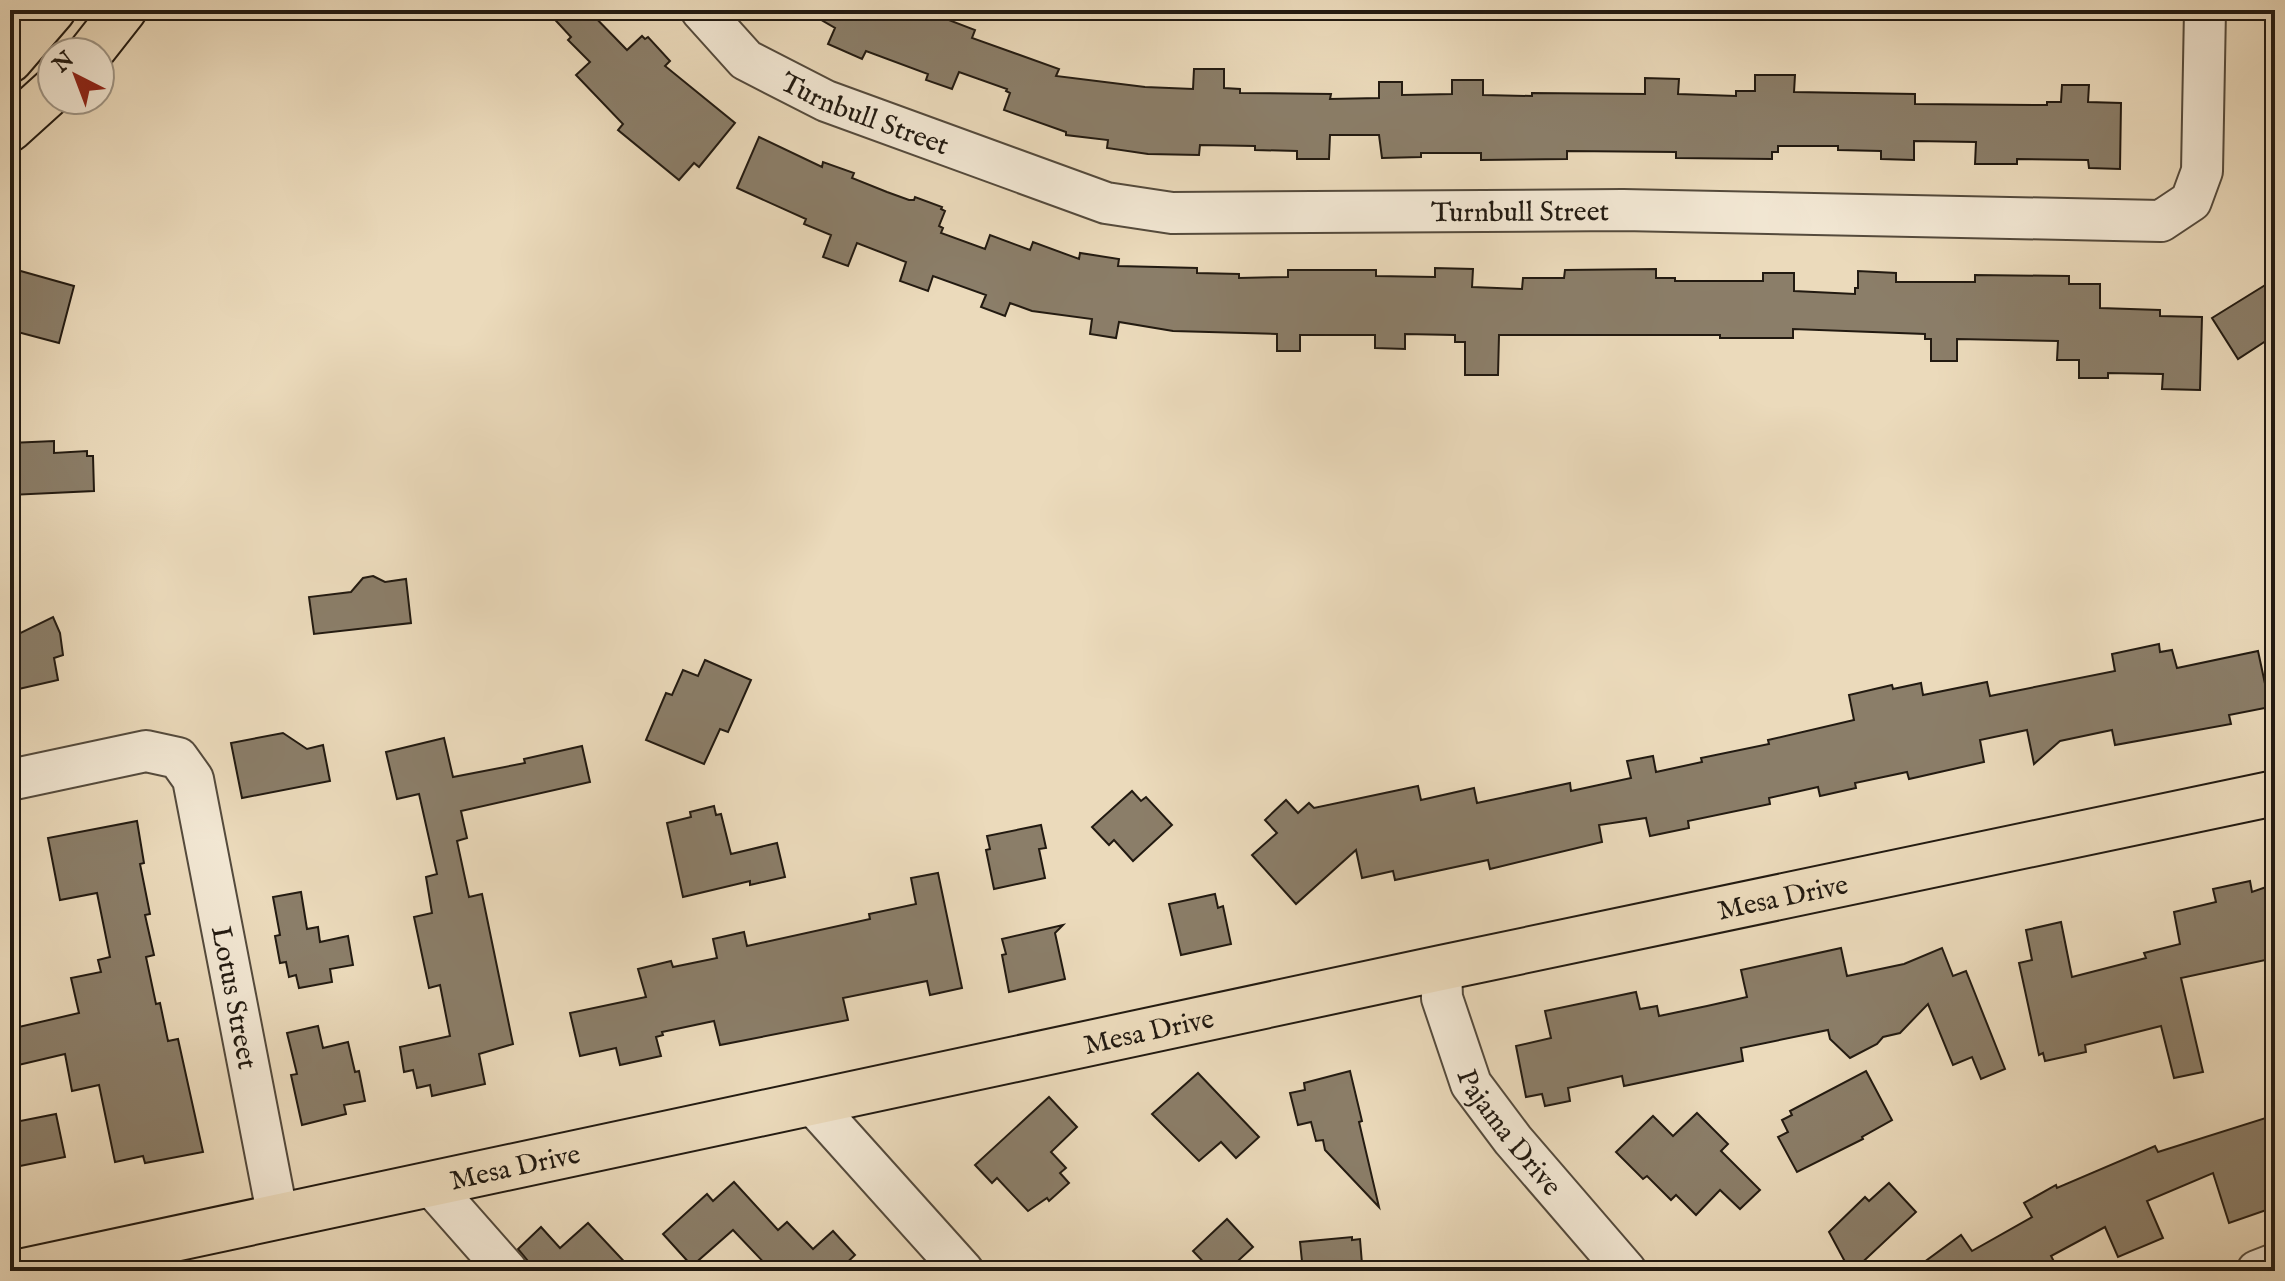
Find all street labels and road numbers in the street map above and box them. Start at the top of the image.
street label: Turnbull Street [774,66,954,164]
street label: Turnbull Street [1431,195,1610,231]
street label: Mesa Drive [1715,868,1851,929]
street label: Lotus Street [202,923,264,1073]
street label: Mesa Drive [1081,1002,1218,1064]
street label: Pajama Drive [1447,1065,1568,1204]
street label: Mesa Drive [447,1138,584,1199]

